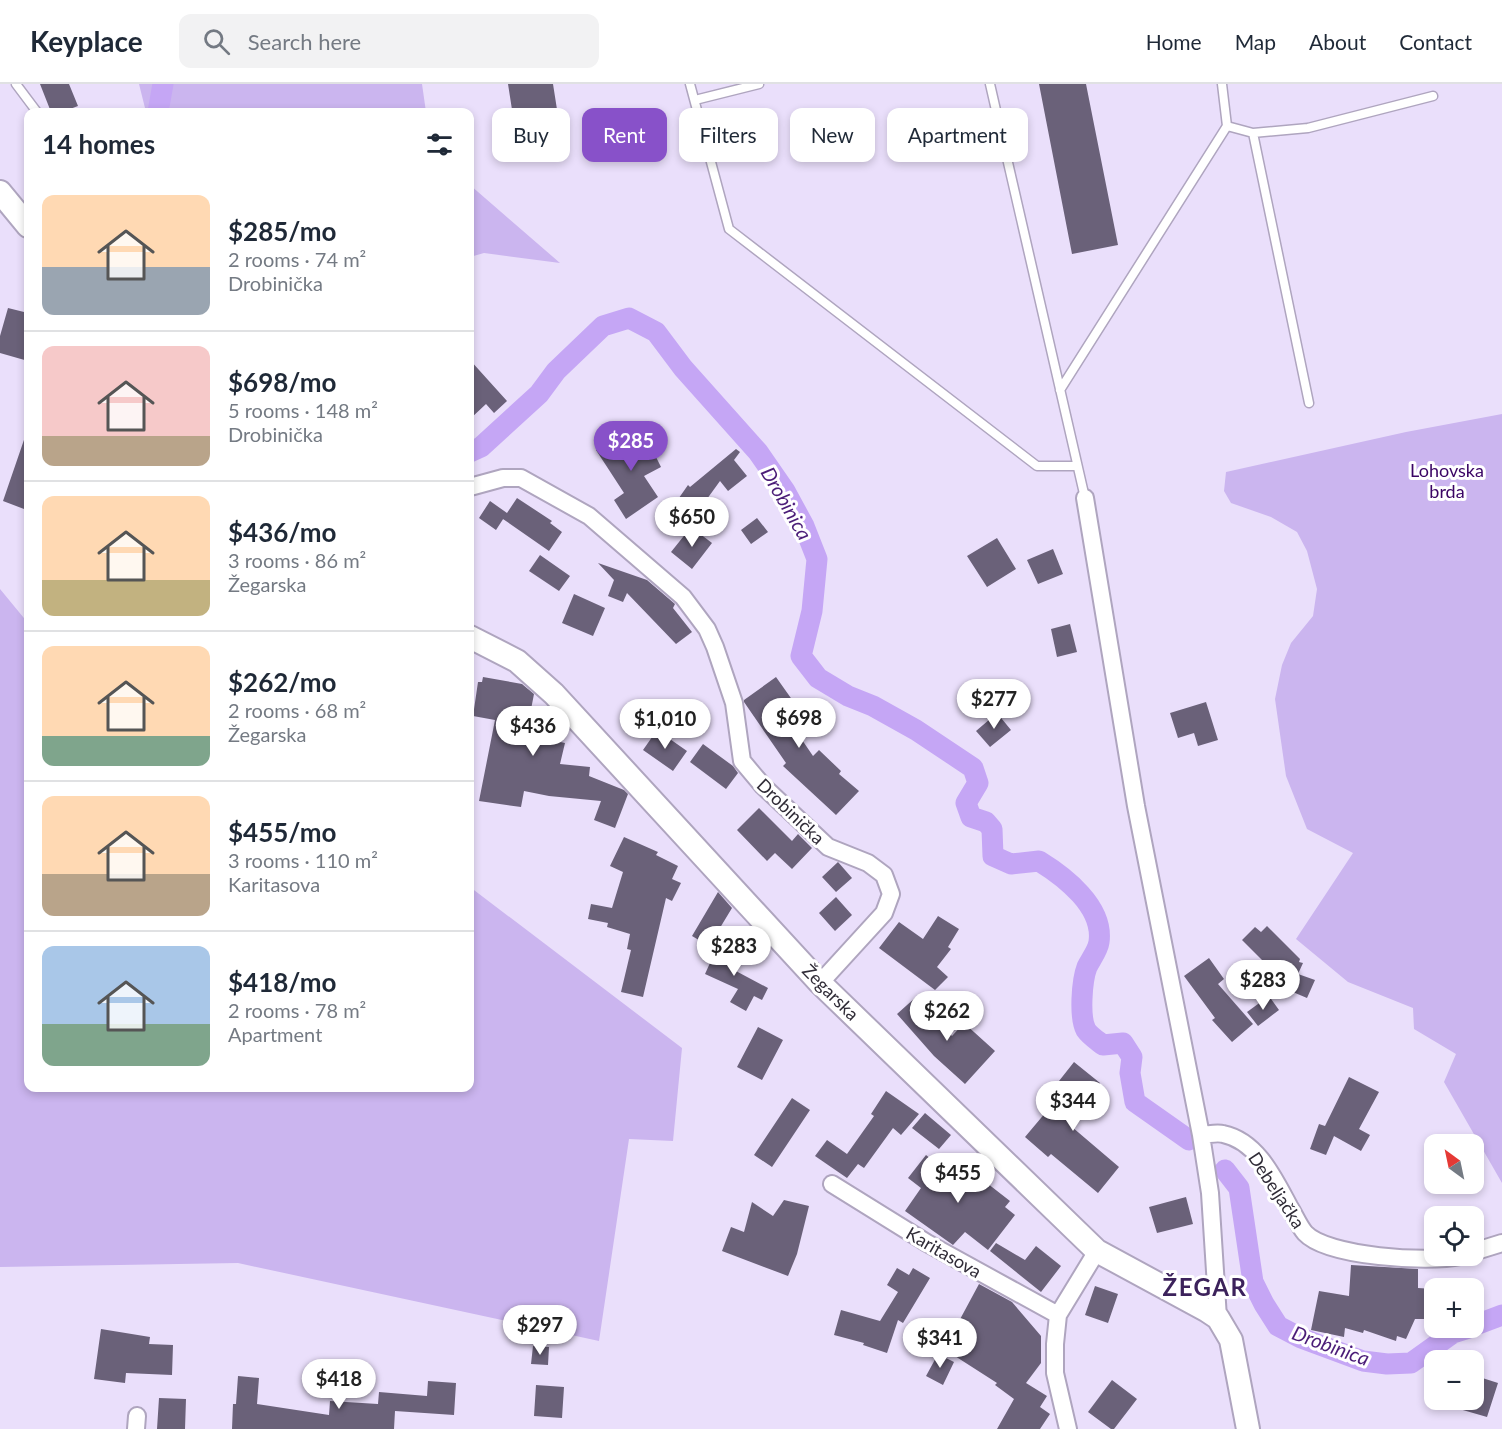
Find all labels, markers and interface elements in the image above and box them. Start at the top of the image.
search box [179,14,599,68]
text: Keyplace [30,24,143,58]
icon: search [200,25,233,58]
text: Search here [248,28,361,55]
text: Home [1146,29,1202,54]
text: Map [1235,29,1276,54]
text: About [1309,29,1366,54]
text: Contact [1399,29,1472,54]
chip: Buy [492,108,570,162]
chip: Rent [582,108,667,162]
chip: Filters [679,108,778,162]
chip: New [790,108,875,162]
chip: Apartment [887,108,1028,162]
text: 14 homes [42,128,155,160]
icon: filters [423,128,456,161]
text: $285/mo [228,215,336,247]
icon: home [90,219,162,291]
text: 2 rooms · 74 m² [228,247,366,271]
text: Drobinička [228,271,323,295]
text: $698/mo [228,366,336,398]
icon: home [90,370,162,442]
text: 5 rooms · 148 m² [228,398,378,422]
pin: $285 [595,421,667,472]
text: Drobinička [228,422,323,446]
text: $285 [608,428,654,452]
park label: Lohovska brda [1410,459,1484,502]
water label: Drobinica [757,462,817,544]
pin: $650 [656,497,728,548]
text: $650 [669,504,715,528]
text: $436/mo [228,516,336,548]
icon: home [90,520,162,592]
text: 3 rooms · 86 m² [228,548,366,572]
text: Žegarska [228,572,306,596]
text: $262/mo [228,666,336,698]
icon: home [90,670,162,742]
pin: $277 [958,679,1030,730]
text: $277 [971,686,1017,710]
text: 2 rooms · 68 m² [228,698,366,722]
pin: $698 [763,698,835,749]
pin: $1,010 [616,699,714,750]
text: $698 [776,705,822,729]
pin: $436 [497,706,569,757]
text: $1,010 [634,706,696,730]
text: $436 [510,713,556,737]
text: Žegarska [228,722,306,746]
street label: Drobinička [753,773,829,849]
text: $455/mo [228,816,336,848]
icon: home [90,820,162,892]
text: 3 rooms · 110 m² [228,848,378,872]
text: Karitasova [228,872,320,896]
pin: $283 [698,926,770,977]
text: $283 [711,933,757,957]
street label: Žegarska [798,959,864,1025]
pin: $283 [1227,960,1299,1011]
text: $418/mo [228,966,336,998]
text: $283 [1240,967,1286,991]
icon: home [90,970,162,1042]
pin: $262 [911,991,983,1042]
text: 2 rooms · 78 m² [228,998,366,1022]
text: $262 [924,998,970,1022]
text: Apartment [228,1022,322,1046]
pin: $344 [1037,1081,1109,1132]
text: $344 [1050,1088,1096,1112]
north arrow [1424,1134,1484,1194]
map controls [1424,1134,1484,1410]
street label: Debeljačka [1244,1148,1310,1232]
pin: $455 [922,1153,994,1204]
text: $455 [935,1160,981,1184]
button: locate [1424,1206,1484,1266]
street label: Karitasova [903,1222,985,1282]
district label: ŽEGAR [1163,1272,1247,1301]
button: + [1424,1278,1484,1338]
pin: $297 [504,1305,576,1356]
text: $297 [517,1312,563,1336]
pin: $341 [904,1318,976,1369]
water label: Drobinica [1289,1320,1373,1370]
text: $341 [917,1325,963,1349]
button: − [1424,1350,1484,1410]
pin: $418 [303,1359,375,1410]
text: $418 [316,1366,362,1390]

